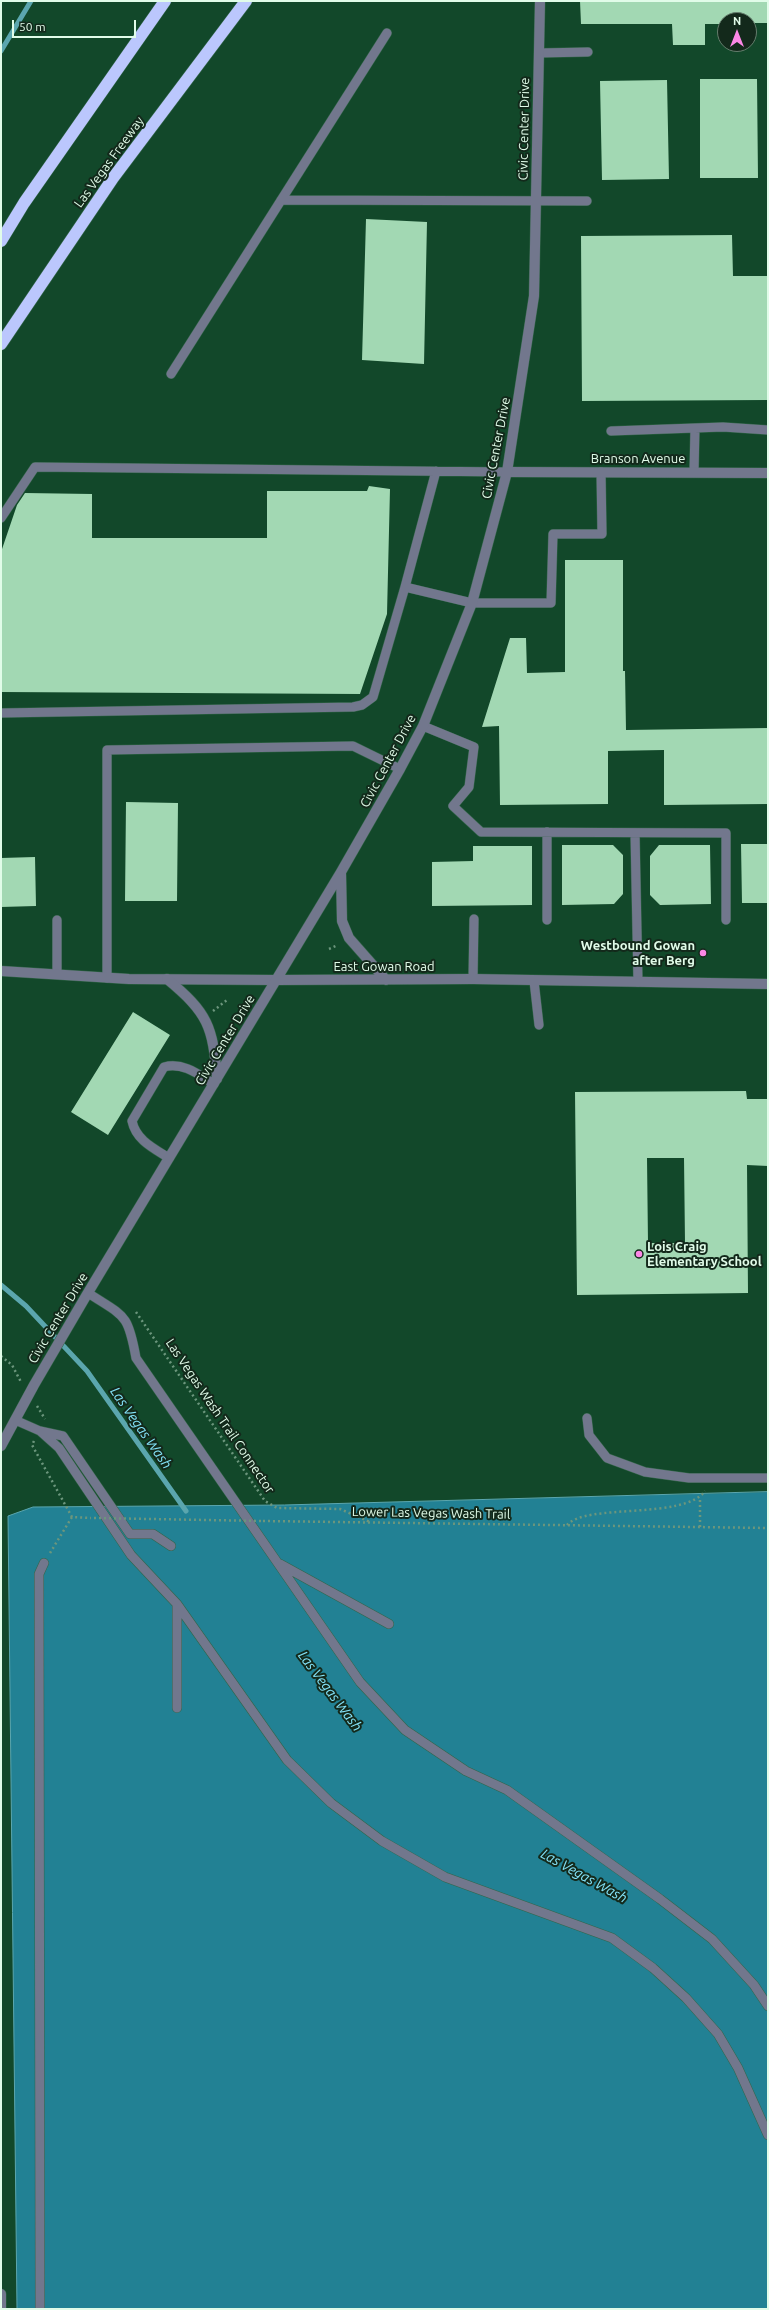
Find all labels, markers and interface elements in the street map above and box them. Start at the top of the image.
scale bar [14,12,138,38]
north arrow [717,12,757,52]
text: N [733,15,741,27]
text: 50 m [19,20,46,33]
street label: Civic Center Drive [515,77,533,181]
street label: Las Vegas Freeway [71,114,147,210]
street label: Civic Center Drive [479,396,513,500]
street label: Branson Avenue [591,451,685,467]
street label: Civic Center Drive [357,712,419,810]
place label: Westbound Gowan after Berg [581,938,695,969]
marker: Westbound Gowan after Berg [698,948,708,958]
street label: East Gowan Road [333,959,435,975]
street label: Civic Center Drive [192,992,258,1088]
place label: Lois Craig Elementary School [647,1239,762,1270]
marker: Lois Craig Elementary School [634,1249,644,1259]
street label: Civic Center Drive [25,1270,91,1366]
street label: Las Vegas Wash Trail Connector [162,1336,278,1496]
water label: Las Vegas Wash [107,1384,175,1472]
street label: Lower Las Vegas Wash Trail [352,1504,510,1522]
water label: Las Vegas Wash [294,1648,366,1734]
water label: Las Vegas Wash [538,1845,630,1907]

